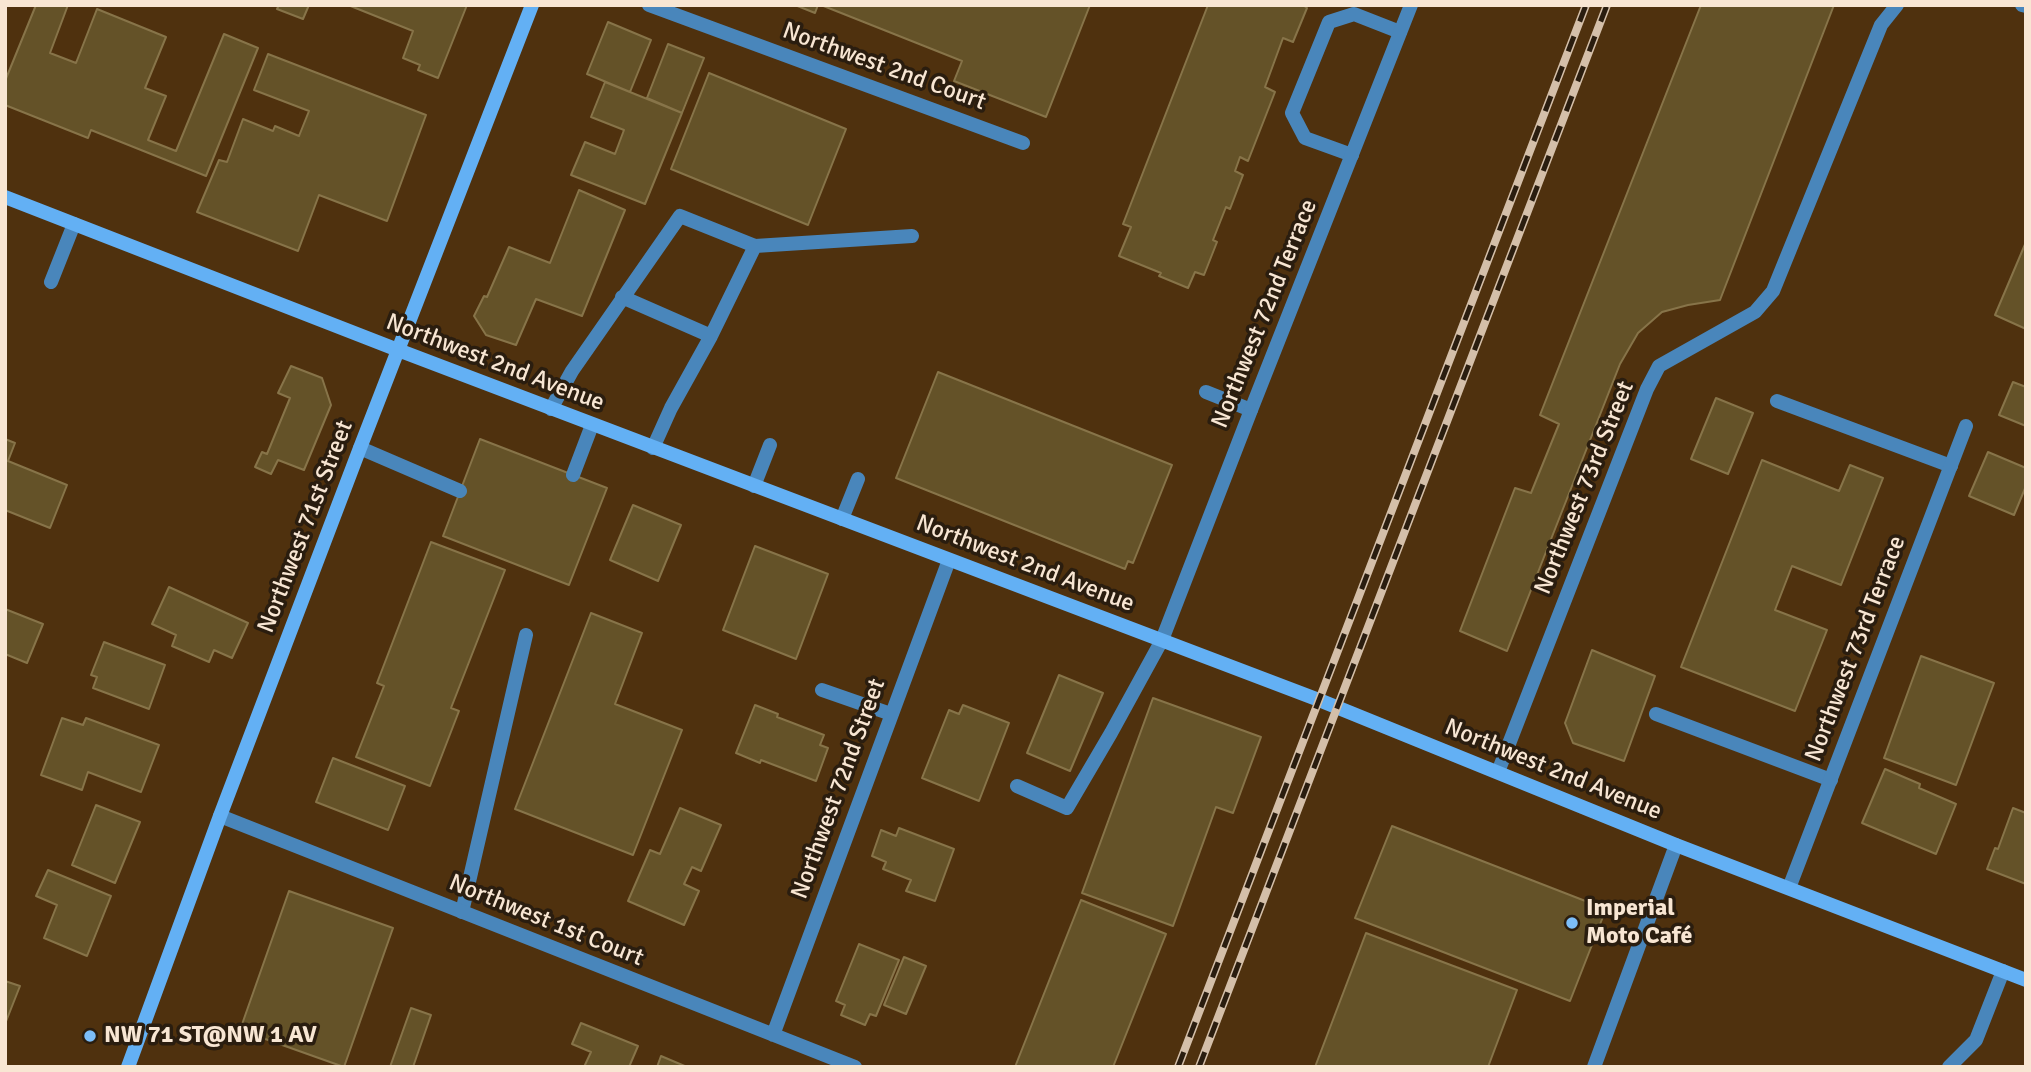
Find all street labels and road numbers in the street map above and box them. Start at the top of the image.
street label: Northwest 2nd Court [778,17,990,117]
street label: Northwest 72nd Terrace [1206,195,1324,433]
street label: Northwest 2nd Avenue [382,308,608,418]
street label: Northwest 73rd Street [1529,377,1641,599]
street label: Northwest 71st Street [252,417,360,637]
street label: Northwest 2nd Avenue [912,509,1138,619]
street label: Northwest 73rd Terrace [1800,532,1912,766]
street label: Northwest 72nd Street [786,675,892,903]
street label: Northwest 2nd Avenue [1440,713,1666,827]
street label: Northwest 1st Court [445,869,647,973]

